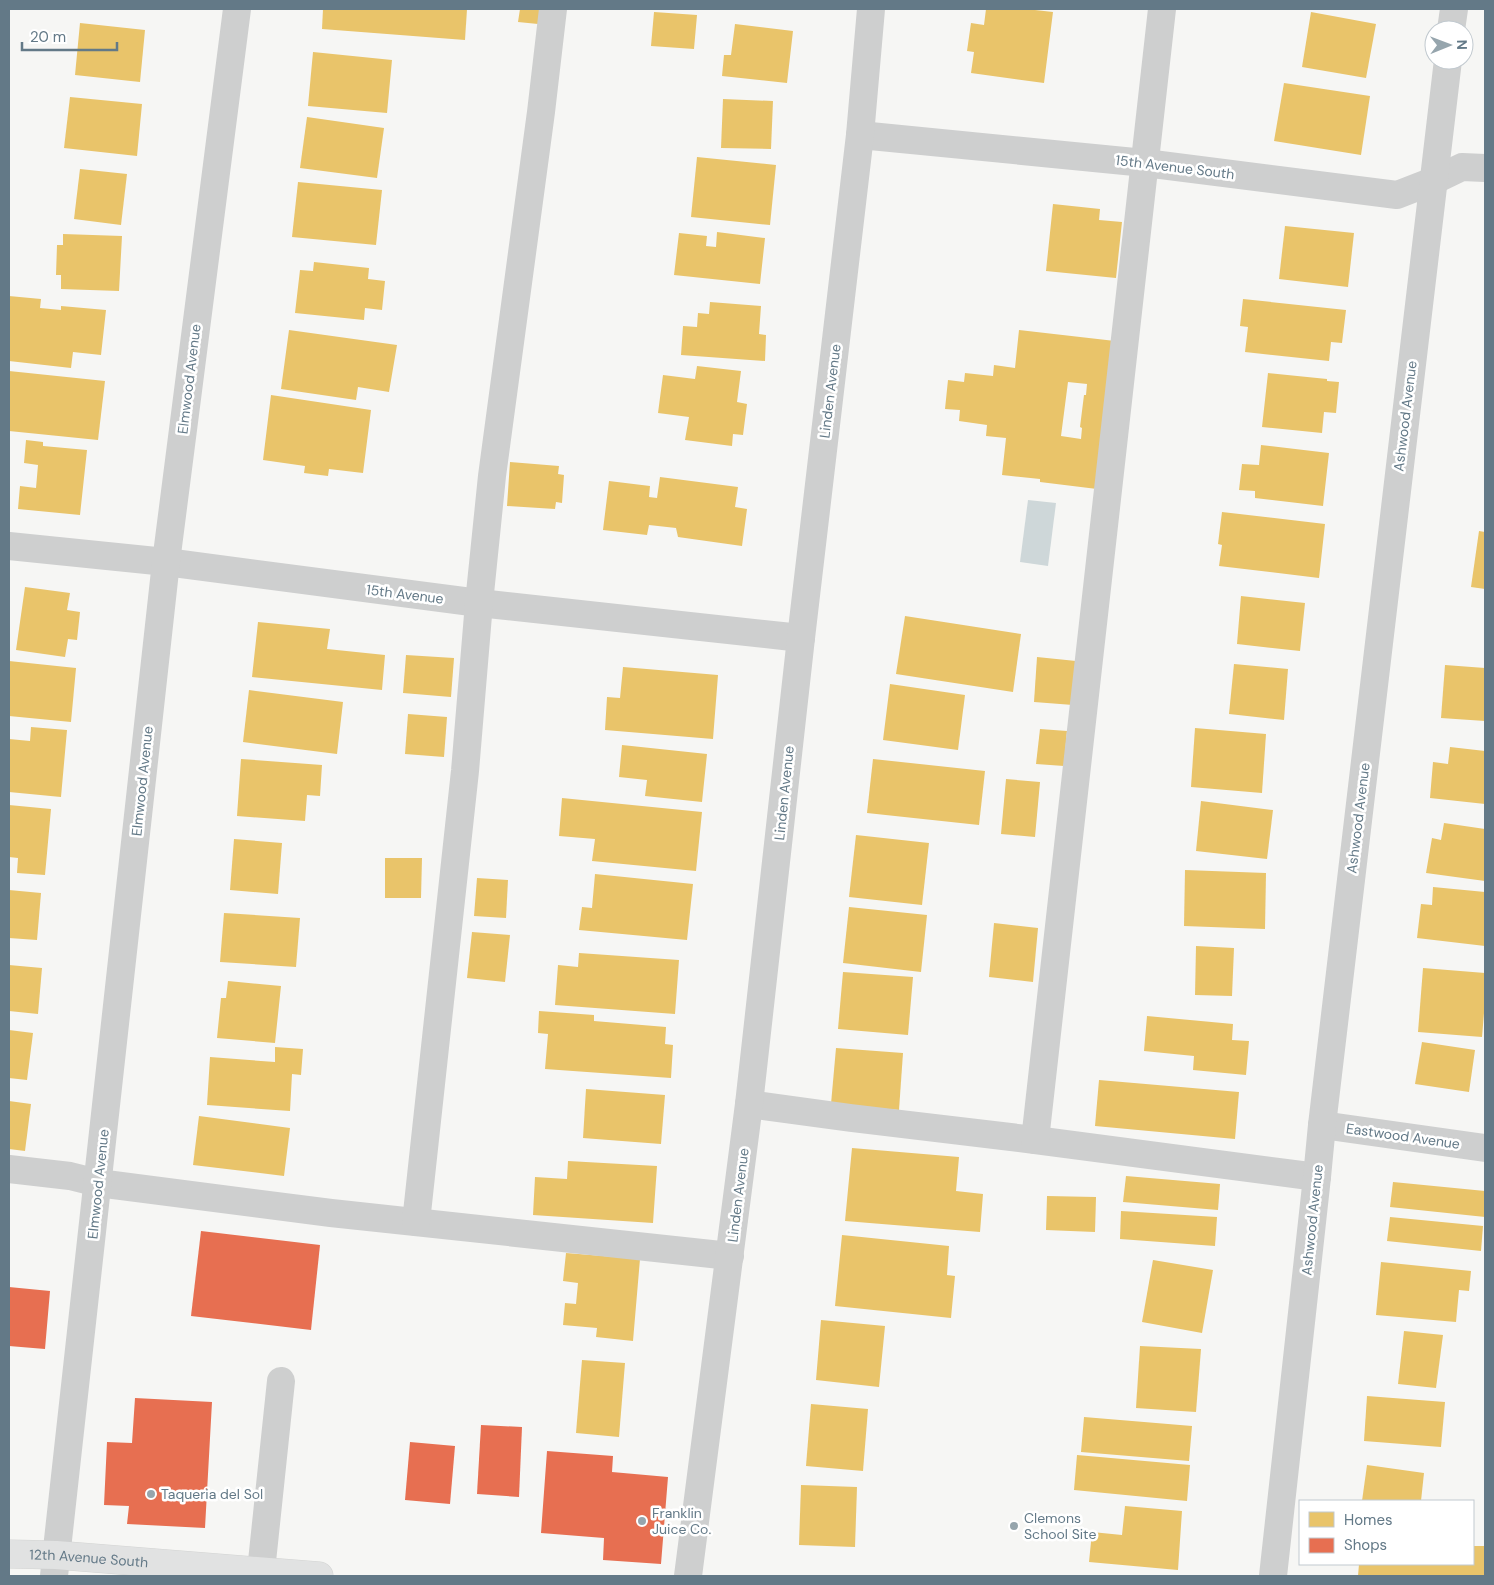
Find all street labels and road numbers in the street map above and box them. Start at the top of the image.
street label: 15th Avenue South [1115,151,1235,183]
street label: Elmwood Avenue [173,323,205,435]
street label: Linden Avenue [815,343,845,439]
street label: Ashwood Avenue [1389,360,1421,472]
street label: 15th Avenue [365,580,445,608]
street label: Elmwood Avenue [127,725,157,837]
street label: Linden Avenue [770,745,798,841]
street label: Ashwood Avenue [1342,762,1374,874]
street label: Eastwood Avenue [1345,1119,1461,1153]
street label: Elmwood Avenue [83,1128,113,1240]
street label: Linden Avenue [723,1147,753,1243]
street label: Ashwood Avenue [1297,1164,1327,1276]
street label: 12th Avenue South [29,1545,149,1571]

